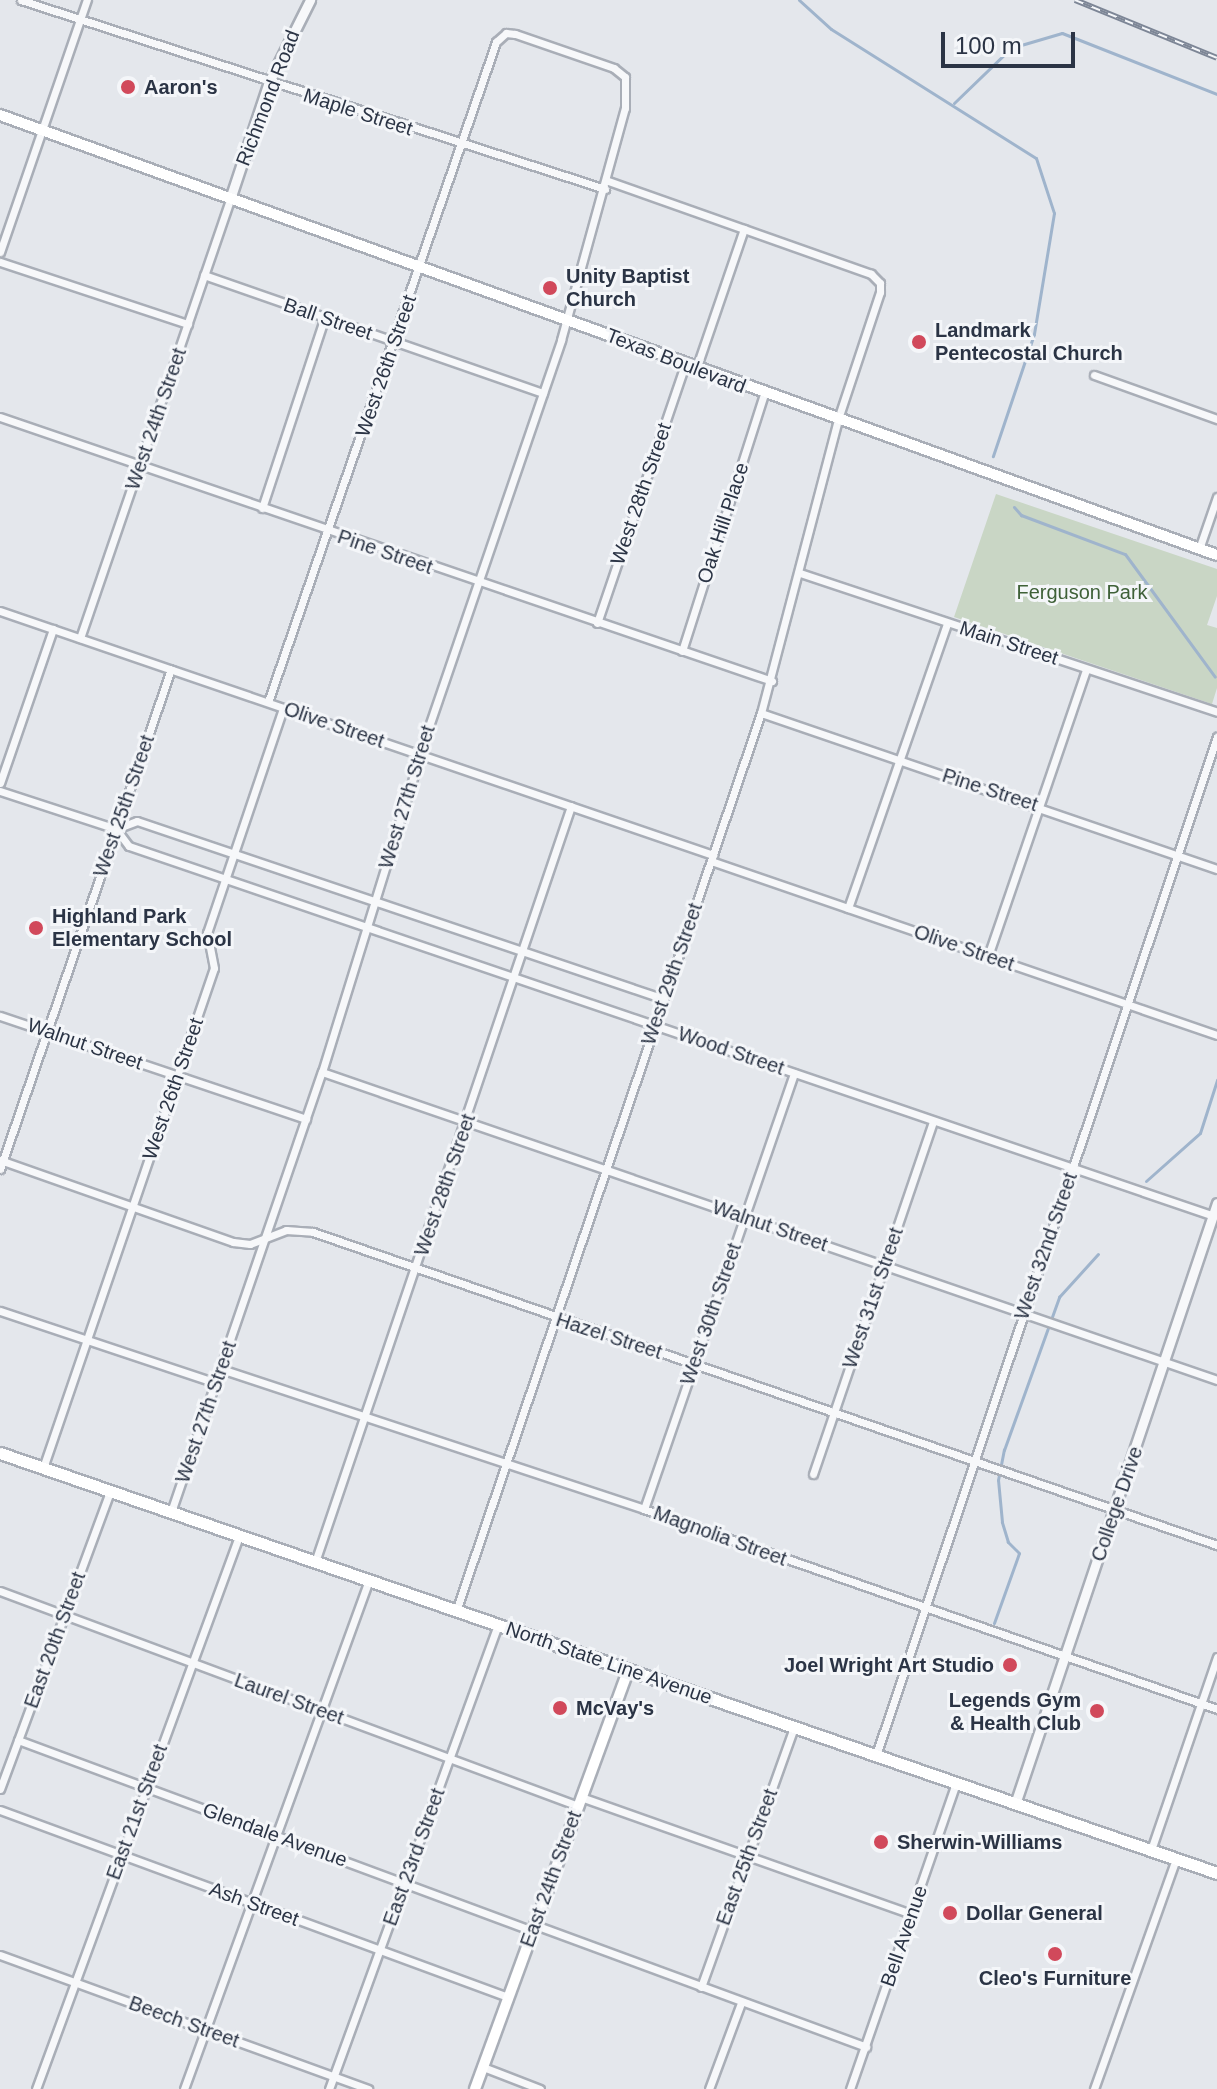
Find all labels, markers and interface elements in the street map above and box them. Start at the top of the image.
scale bar [945,16,1079,66]
street label: Richmond Road [231,27,305,169]
text: 100 m [955,32,1022,59]
place label: Aaron's [144,75,218,99]
marker: Aaron's [119,78,137,96]
street label: Maple Street [300,83,416,141]
place label: Unity Baptist Church [566,264,689,311]
marker: Unity Baptist Church [541,279,559,297]
street label: West 26th Street [350,292,422,440]
street label: Ball Street [280,293,376,345]
place label: Landmark Pentecostal Church [935,318,1123,365]
street label: Texas Boulevard [603,323,749,399]
marker: Landmark Pentecostal Church [910,333,928,351]
street label: West 24th Street [120,345,192,493]
street label: West 28th Street [605,420,677,568]
street label: Oak Hill Place [692,460,754,586]
street label: Pine Street [334,525,436,579]
park label: Ferguson Park [1016,580,1148,604]
street label: Main Street [957,616,1061,670]
street label: Olive Street [281,697,387,753]
street label: West 27th Street [374,722,440,872]
street label: West 25th Street [88,732,160,880]
street label: Pine Street [939,763,1041,817]
street label: West 29th Street [636,900,708,1048]
place label: Highland Park Elementary School [52,904,232,951]
marker: Highland Park Elementary School [27,919,45,937]
street label: Olive Street [911,920,1017,976]
street label: Walnut Street [24,1013,146,1075]
street label: West 26th Street [137,1015,209,1163]
street label: Wood Street [675,1022,787,1080]
street label: West 28th Street [409,1111,481,1259]
street label: West 32nd Street [1010,1169,1082,1323]
street label: Walnut Street [709,1195,831,1257]
street label: West 31st Street [838,1224,908,1372]
street label: West 30th Street [675,1240,747,1388]
street label: Hazel Street [553,1308,665,1364]
street label: West 27th Street [170,1338,242,1486]
street label: College Drive [1086,1443,1148,1565]
street label: Magnolia Street [650,1501,790,1571]
street label: East 20th Street [19,1569,91,1711]
street label: North State Line Avenue [502,1616,716,1710]
place label: Joel Wright Art Studio [783,1653,994,1677]
marker: Joel Wright Art Studio [1001,1656,1019,1674]
street label: Laurel Street [231,1668,347,1730]
place label: Legends Gym & Health Club [949,1688,1081,1735]
place label: McVay's [576,1696,654,1720]
marker: McVay's [551,1699,569,1717]
marker: Legends Gym & Health Club [1088,1702,1106,1720]
street label: East 21st Street [101,1741,173,1883]
street label: East 23rd Street [378,1785,450,1929]
street label: East 25th Street [711,1786,783,1928]
street label: Glendale Avenue [199,1798,351,1872]
street label: East 24th Street [515,1808,587,1950]
place label: Sherwin-Williams [897,1830,1062,1854]
marker: Sherwin-Williams [872,1833,890,1851]
street label: Ash Street [206,1877,302,1931]
street label: Bell Avenue [875,1882,933,1990]
place label: Dollar General [966,1901,1103,1925]
marker: Dollar General [941,1904,959,1922]
marker: Cleo's Furniture [1046,1945,1064,1963]
place label: Cleo's Furniture [979,1966,1131,1990]
street label: Beech Street [126,1991,242,2053]

